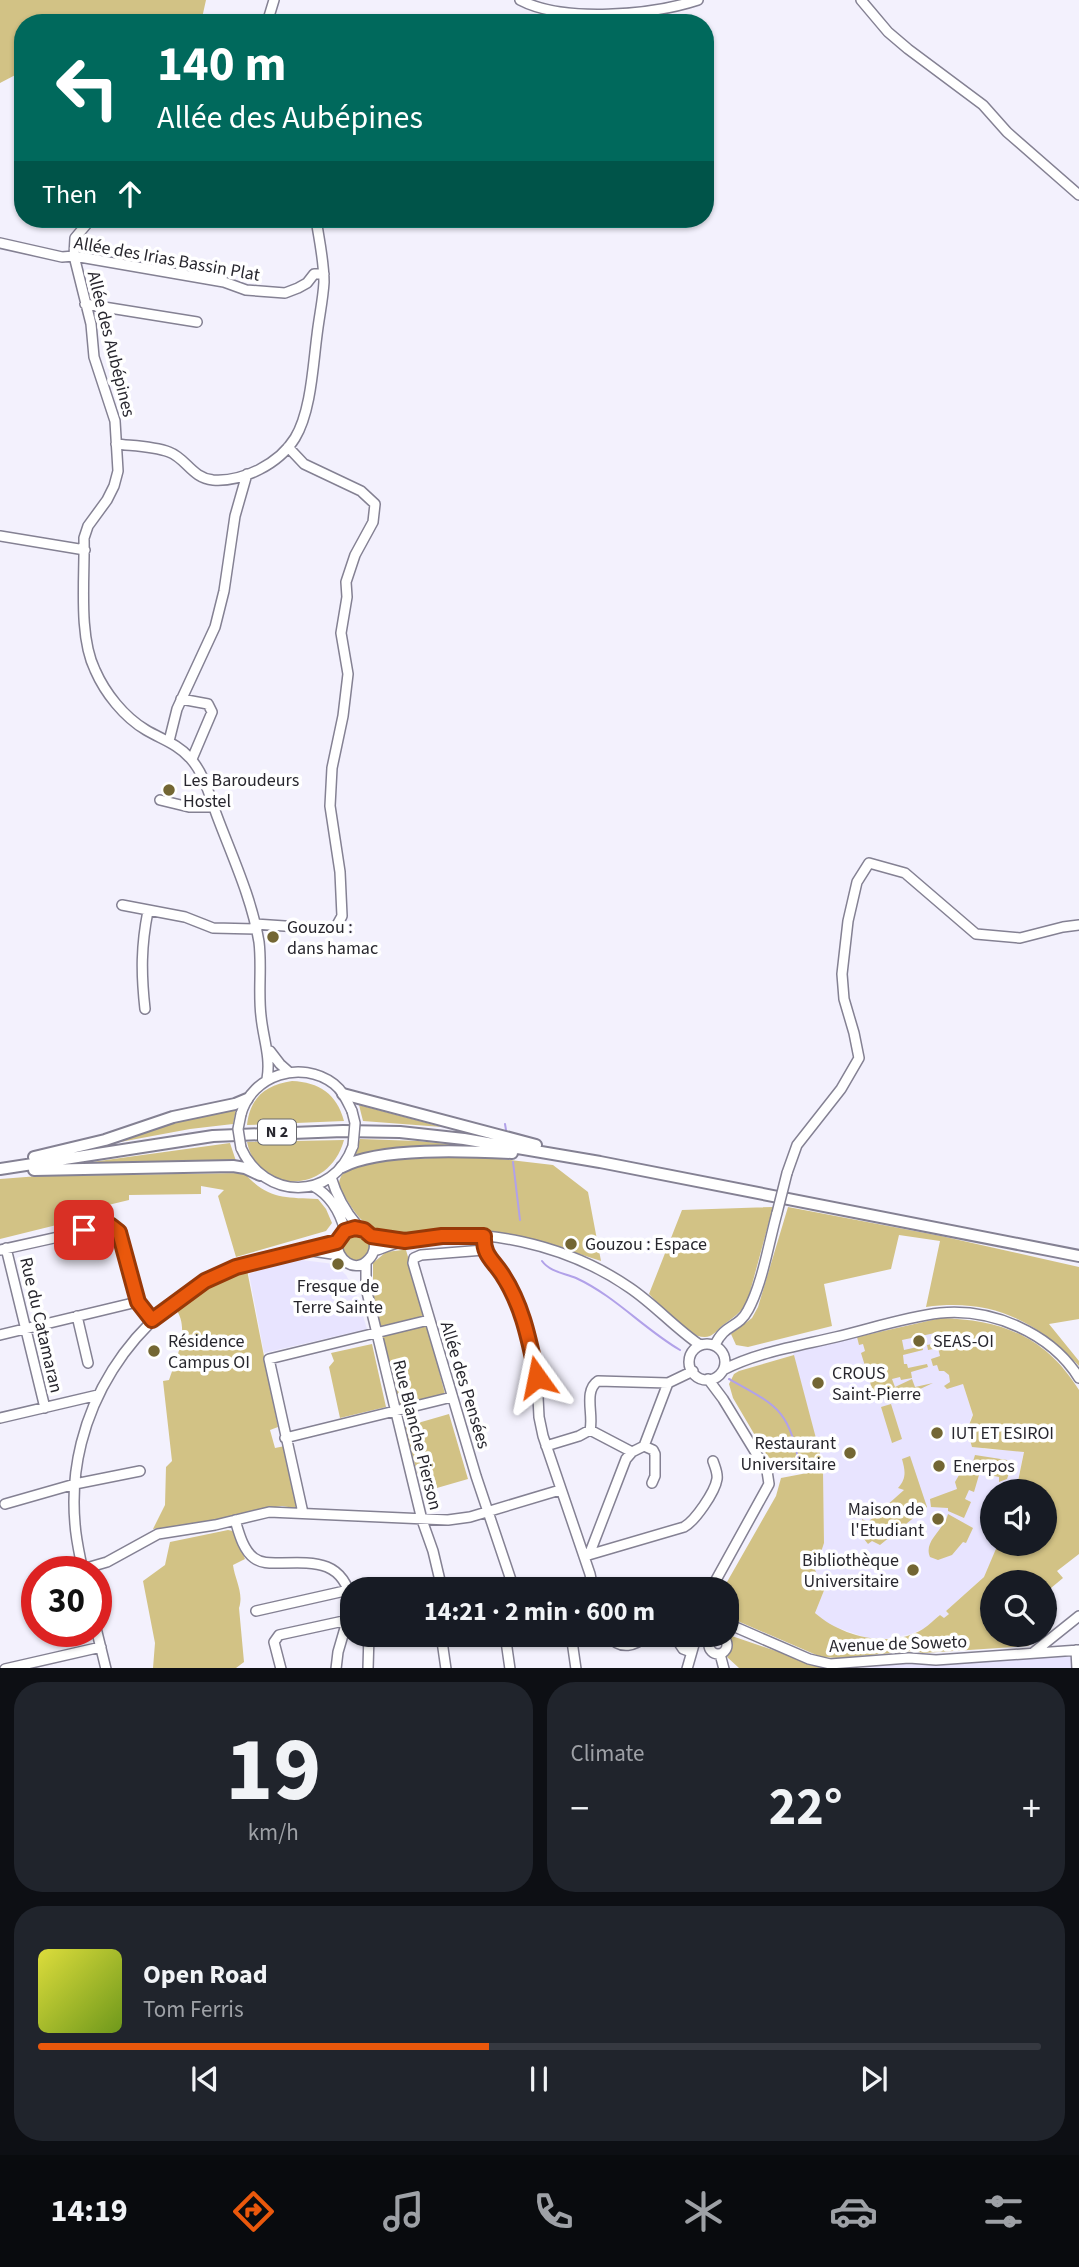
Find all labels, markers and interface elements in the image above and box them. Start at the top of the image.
text: 140 m [157,30,286,100]
icon: left [42,42,133,133]
text: Allée des Aubépines [157,95,423,141]
icon: ahead [111,175,149,213]
text: Then [42,176,97,213]
street label: Allée des Irias Bassin Plat [72,230,262,288]
street label: Allée des Aubépines [81,268,141,420]
place label: Les Baroudeurs Hostel [183,768,299,814]
marker: Les Baroudeurs Hostel [161,782,177,798]
place label: Gouzou : dans hamac [287,915,378,961]
marker: Gouzou : dans hamac [265,929,281,945]
road number: N 2 [258,1120,296,1144]
pin [54,1200,114,1260]
icon: arrive [65,1211,103,1249]
place label: Gouzou : Espace [585,1232,707,1257]
marker: Gouzou : Espace [563,1236,579,1252]
street label: Rue du Catamaran [13,1255,69,1395]
marker: Fresque de Terre Sainte [330,1256,346,1272]
place label: Fresque de Terre Sainte [293,1274,383,1320]
street label: Allée des Pensées [434,1318,496,1452]
place label: Résidence Campus OI [168,1329,250,1375]
place label: SEAS-OI [933,1329,994,1354]
marker: SEAS-OI [911,1333,927,1349]
position arrow [500,1340,574,1414]
marker: Résidence Campus OI [146,1343,162,1359]
street label: Rue Blanche Pierson [386,1357,448,1513]
place label: CROUS Saint-Pierre [832,1361,921,1407]
marker: CROUS Saint-Pierre [810,1375,826,1391]
place label: IUT ET ESIROI [951,1421,1054,1446]
marker: IUT ET ESIROI [929,1425,945,1441]
place label: Restaurant Universitaire [741,1431,836,1477]
marker: Restaurant Universitaire [842,1445,858,1461]
place label: Enerpos [953,1454,1015,1479]
marker: Enerpos [931,1458,947,1474]
map controls [980,1479,1057,1647]
button: sound [980,1479,1057,1556]
place label: Maison de l'Etudiant [848,1497,924,1543]
marker: Maison de l'Etudiant [930,1511,946,1527]
place label: Bibliothèque Universitaire [802,1548,899,1594]
speed limit sign: 30 [21,1556,112,1647]
marker: Bibliothèque Universitaire [905,1562,921,1578]
button: search [980,1570,1057,1647]
text: 14:21 · 2 min · 600 m [424,1593,655,1630]
street label: Avenue de Soweto [829,1629,967,1659]
text: 19 [225,1706,321,1835]
text: Climate [571,1737,644,1770]
text: 22° [769,1771,843,1845]
text: − [571,1782,589,1836]
text: + [1022,1782,1041,1836]
text: km/h [248,1816,299,1849]
text: Open Road [143,1956,268,1993]
text: Tom Ferris [143,1993,244,2026]
icon: previous [186,2060,224,2098]
icon: pause [520,2060,558,2098]
icon: next [855,2060,893,2098]
icon: directions [229,2187,278,2236]
icon: music [379,2187,428,2236]
icon: phone [529,2187,578,2236]
icon: climate [679,2187,728,2236]
icon: car [829,2187,878,2236]
icon: filters [979,2187,1028,2236]
text: 14:19 [51,2188,128,2234]

